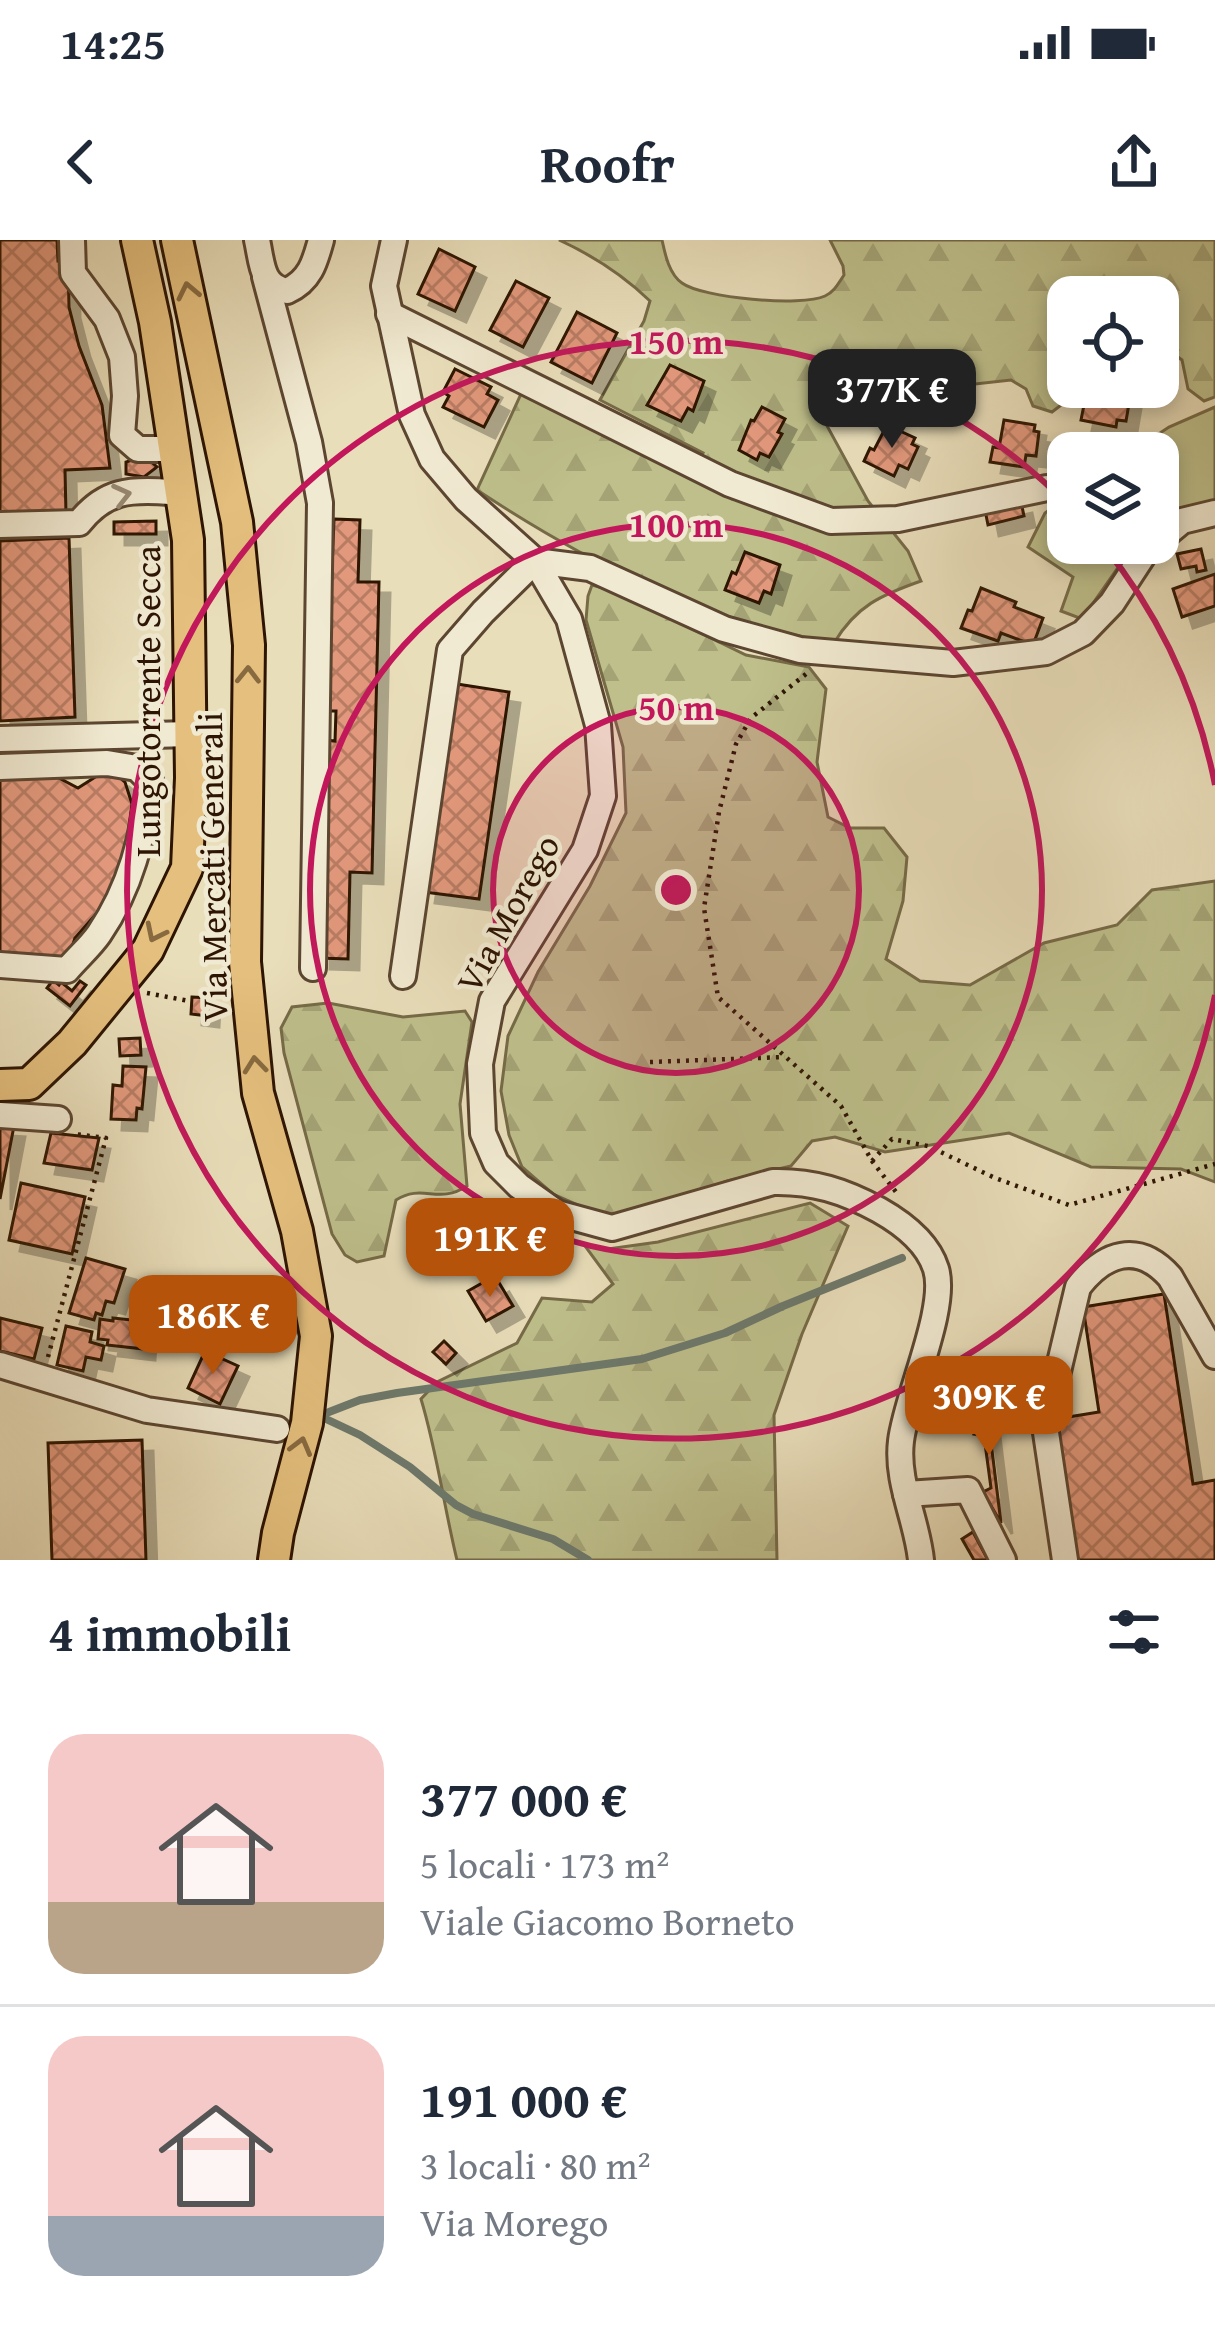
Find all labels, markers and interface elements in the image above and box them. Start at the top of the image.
text: 14:25 [60,10,166,75]
text: Roofr [540,123,675,202]
icon: back [48,129,114,195]
icon: share [1101,129,1167,195]
map controls [1047,276,1179,564]
button: locate [1047,276,1179,408]
one-way arrow [176,282,202,302]
text: 150 m [629,314,724,367]
pin: 377K € [794,349,990,451]
text: 377K € [835,359,949,416]
button: layers [1047,432,1179,564]
one-way arrow [111,484,132,509]
text: 100 m [629,497,724,550]
street label: Lungotorrente Secca [120,545,173,857]
one-way arrow [235,665,261,684]
text: 50 m [638,680,714,733]
street label: Via Mercati Generali [182,712,240,1022]
street label: Via Morego [442,824,572,1002]
centre of rings [655,869,697,911]
one-way arrow [147,921,170,943]
one-way arrow [243,1055,268,1074]
pin: 191K € [392,1198,588,1300]
text: 191K € [433,1208,547,1265]
pin: 186K € [115,1275,311,1377]
text: 186K € [156,1285,270,1342]
pin: 309K € [891,1356,1087,1458]
text: 309K € [932,1366,1046,1423]
one-way arrow [286,1437,311,1457]
text: 4 immobili [48,1595,291,1670]
icon: filters [1101,1599,1167,1665]
text: 377 000 € [420,1760,627,1835]
icon: home [144,1782,288,1926]
text: 5 locali · 173 m² [420,1835,669,1892]
text: Viale Giacomo Borneto [420,1892,795,1949]
text: 191 000 € [420,2061,627,2136]
icon: home [144,2084,288,2228]
text: 3 locali · 80 m² [420,2136,651,2193]
text: Via Morego [420,2193,608,2250]

